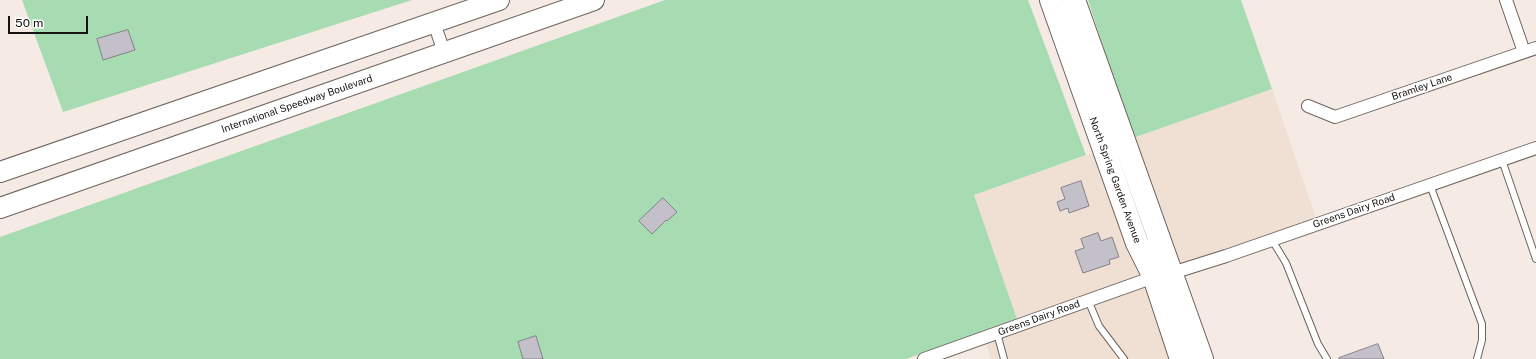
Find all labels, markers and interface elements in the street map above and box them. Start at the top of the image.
scale bar [10,8,90,34]
text: 50 m [15,16,43,30]
street label: Bramley Lane [1390,71,1454,103]
street label: International Speedway Boulevard [220,72,374,136]
street label: North Spring Garden Avenue [1087,115,1143,245]
street label: Greens Dairy Road [1311,191,1397,231]
street label: Greens Dairy Road [996,298,1082,338]

